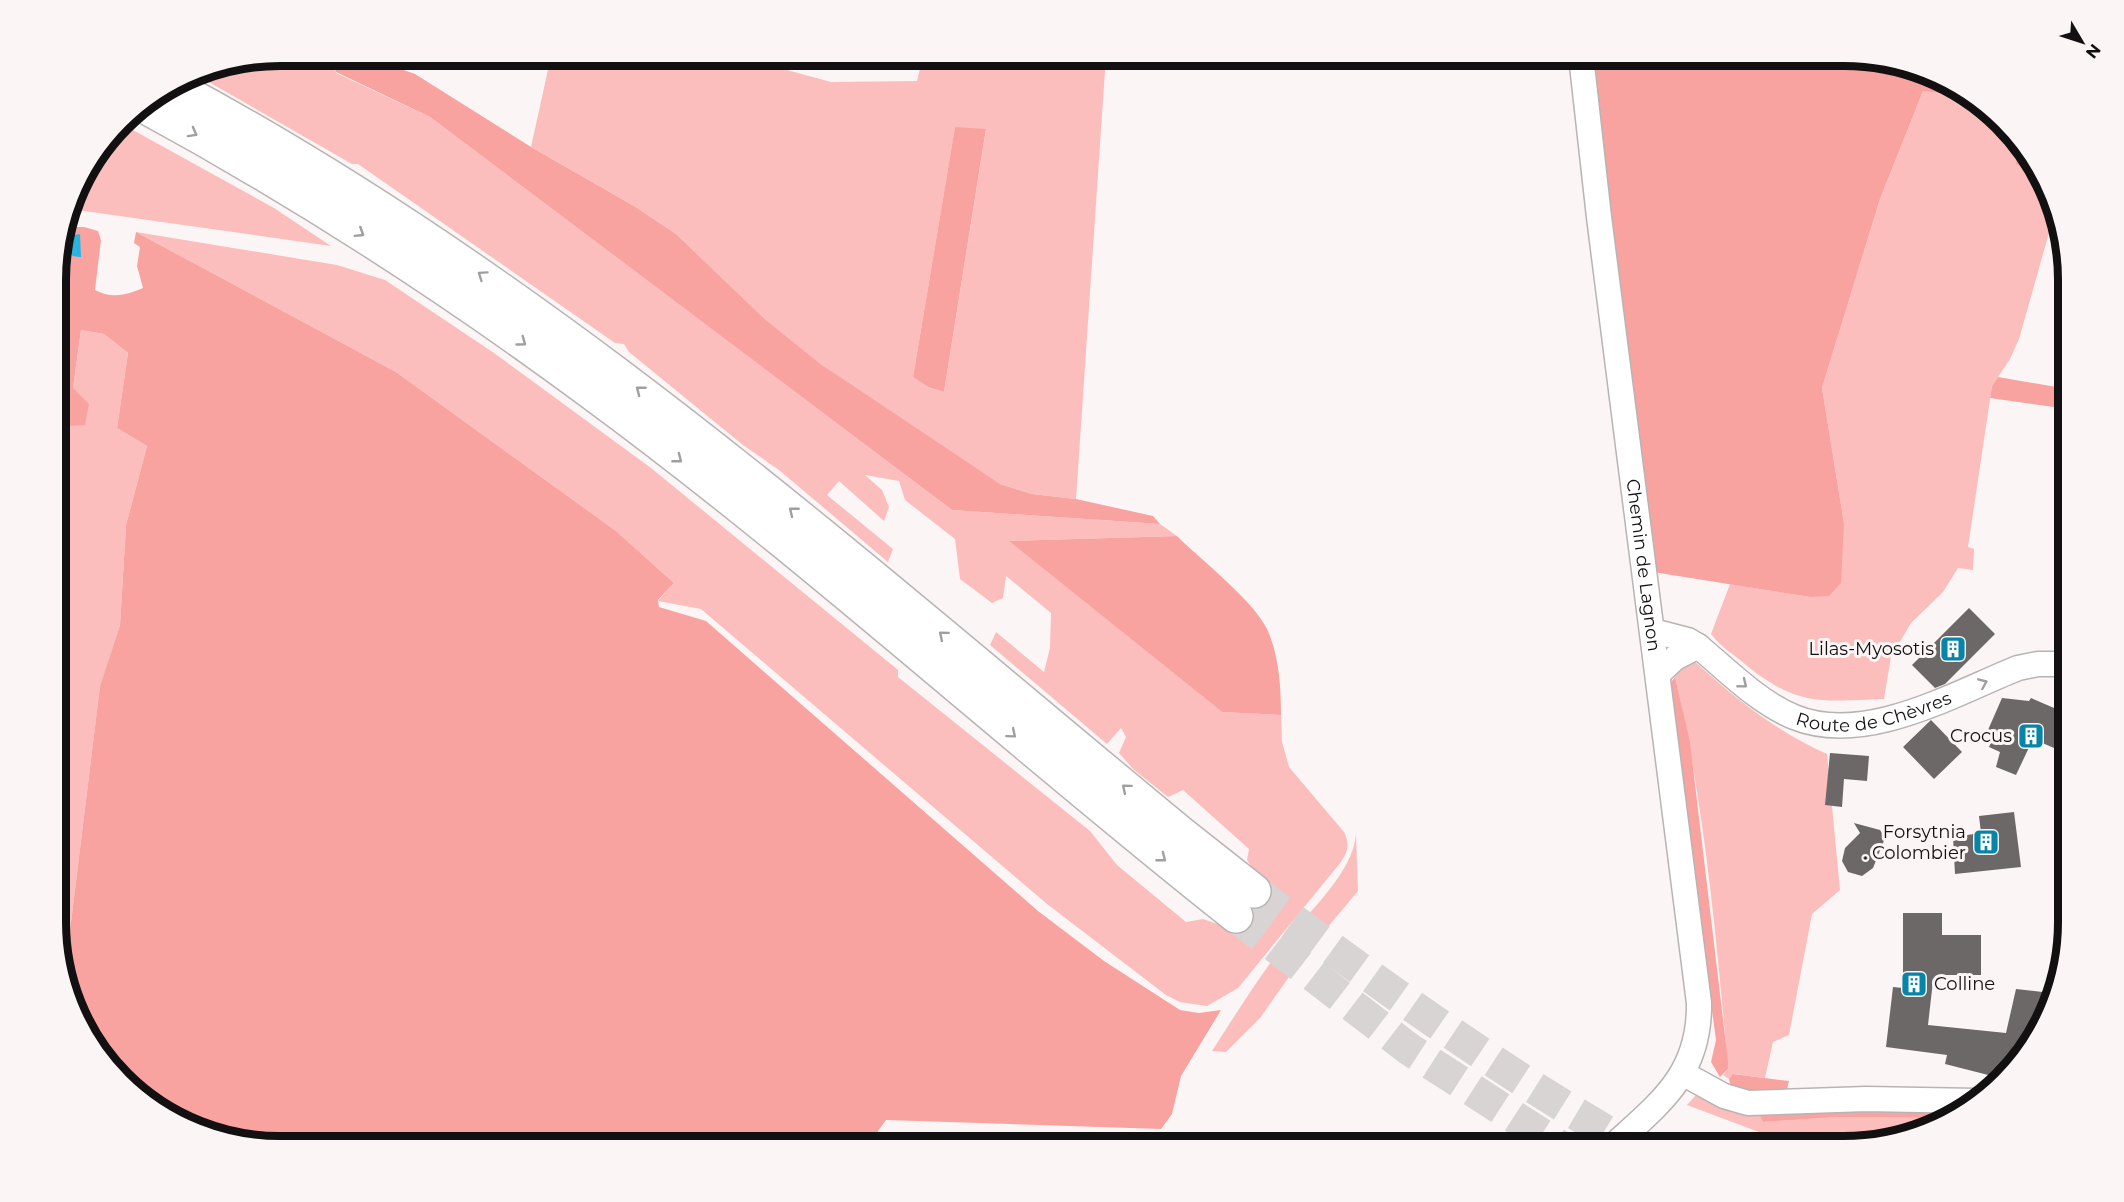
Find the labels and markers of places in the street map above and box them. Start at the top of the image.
building icon: Lilas-Myosotis [1938,634,1968,664]
place label: Lilas-Myosotis [1808,638,1934,660]
building icon: Crocus [2016,721,2046,751]
place label: Crocus [1950,725,2012,747]
place label: Forsytnia . Colombier [1863,821,1966,864]
building icon: Forsytnia . Colombier [1971,827,2001,857]
building icon: Colline [1899,969,1929,999]
place label: Colline [1934,973,1995,995]

